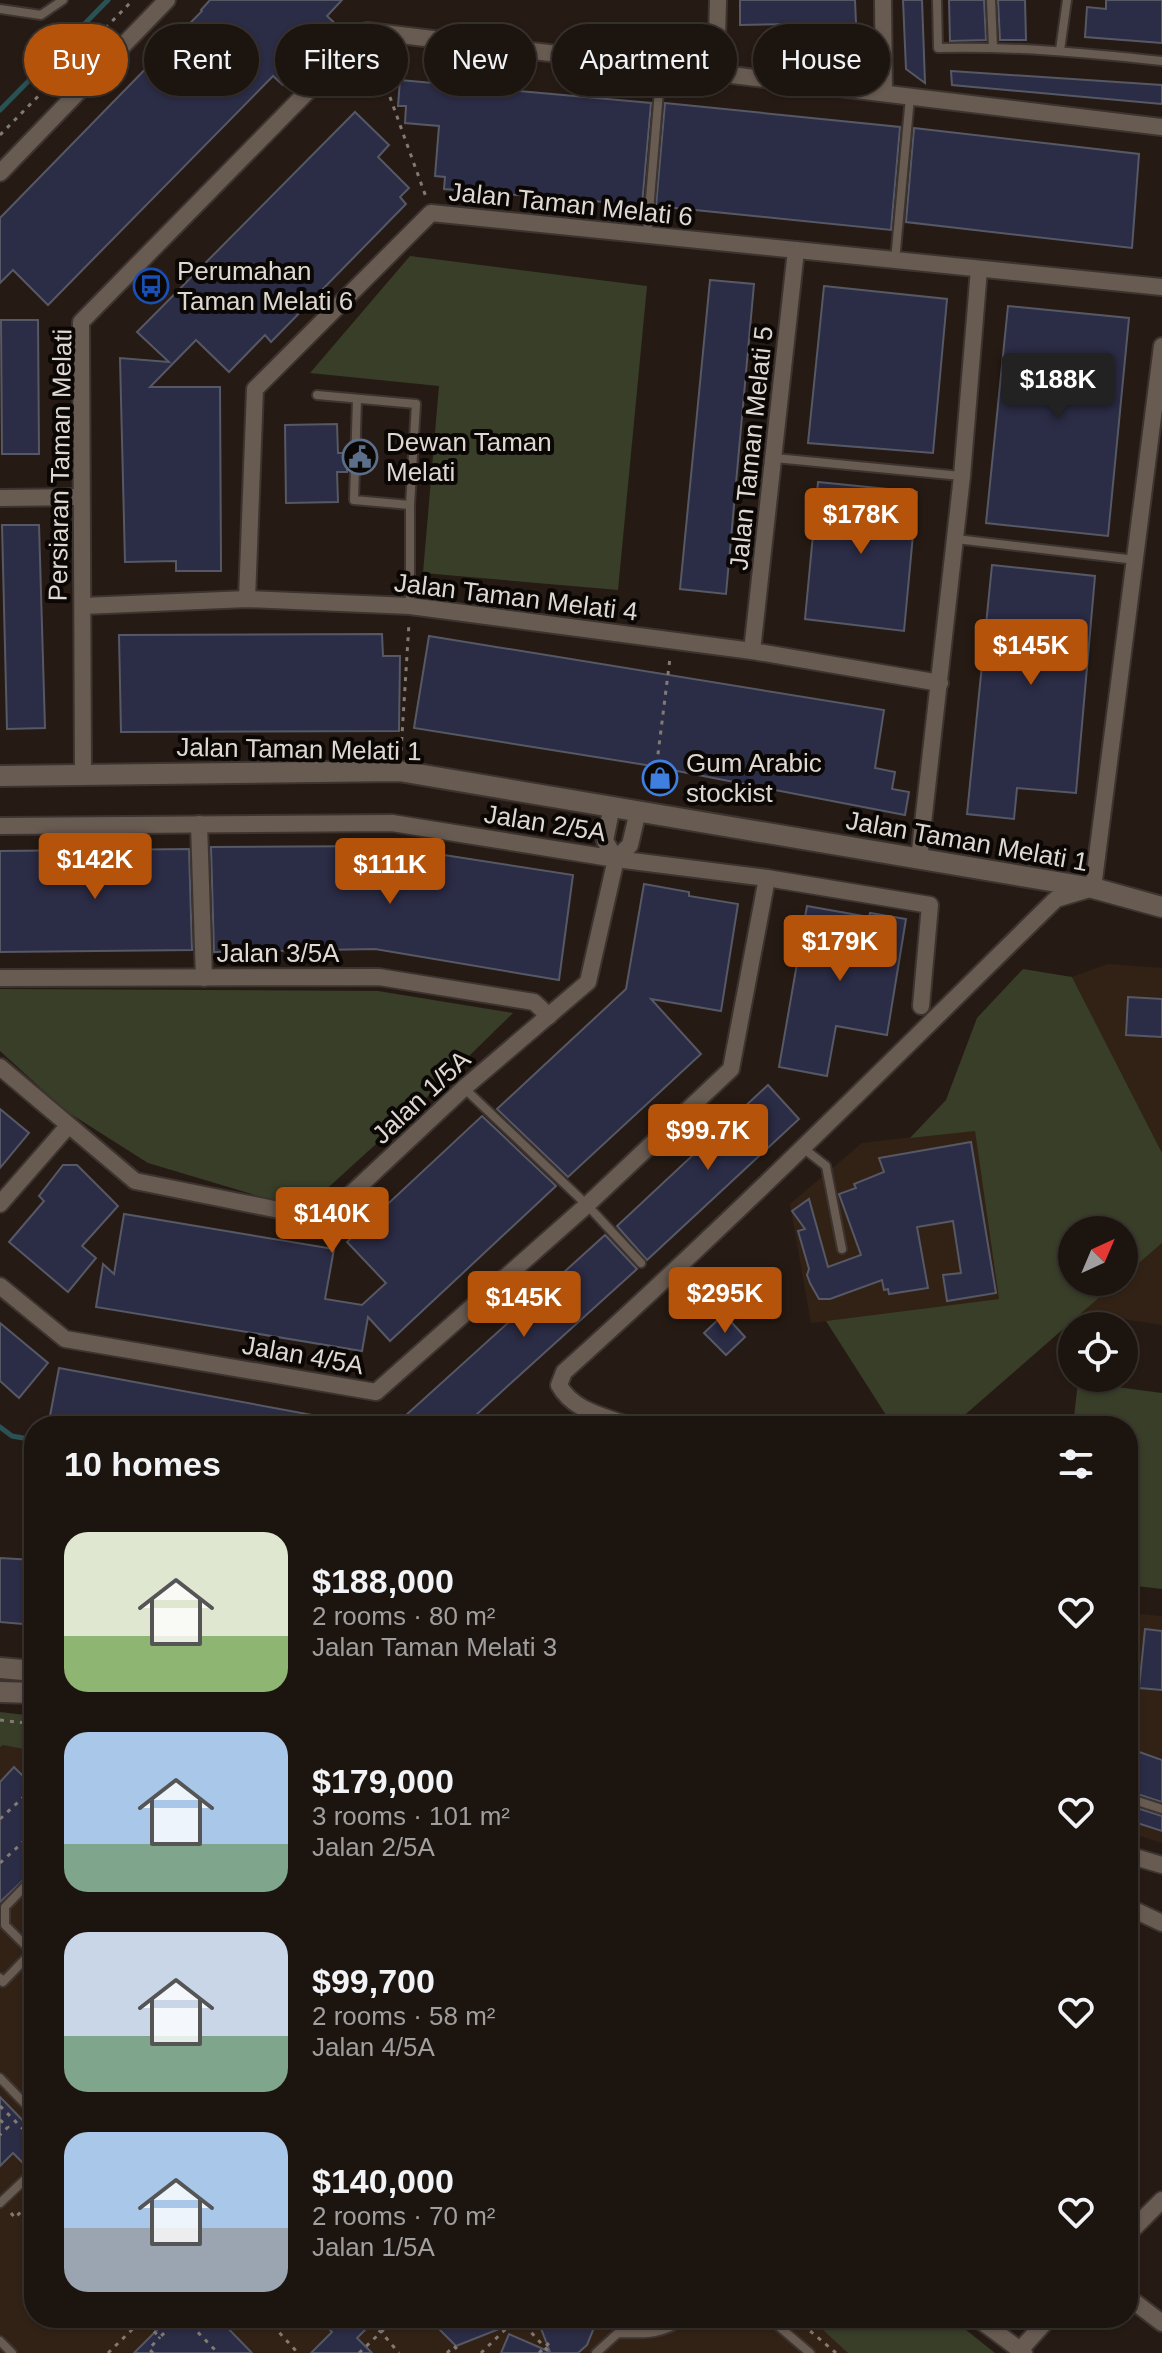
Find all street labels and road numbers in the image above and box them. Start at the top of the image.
street label: Jalan Taman Melati 6 [447,176,695,232]
street label: Jalan Taman Melati 5 [723,324,779,572]
street label: Persiaran Taman Melati [43,328,77,602]
street label: Jalan Taman Melati 4 [392,567,640,627]
street label: Jalan Taman Melati 1 [176,732,422,766]
street label: Jalan 2/5A [482,799,609,848]
street label: Jalan Taman Melati 1 [844,805,1090,877]
street label: Jalan 3/5A [217,938,340,968]
street label: Jalan 1/5A [366,1044,477,1150]
street label: Jalan 4/5A [240,1330,367,1381]

